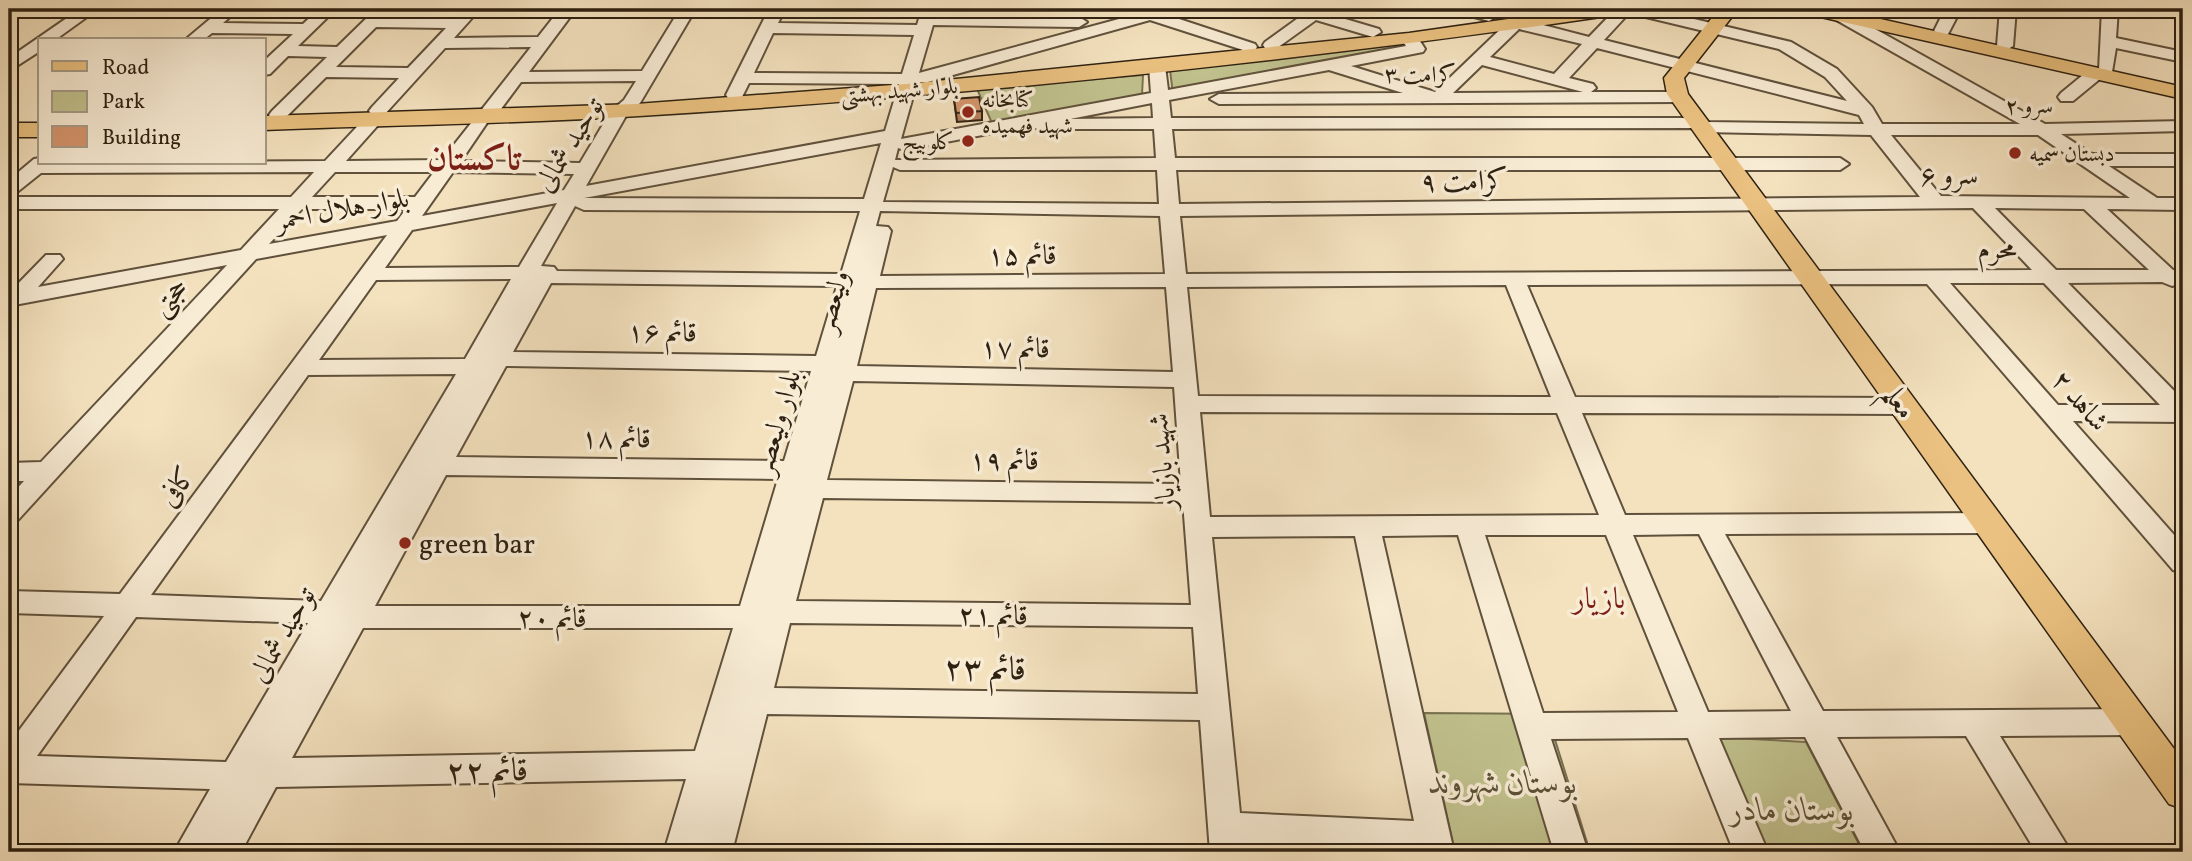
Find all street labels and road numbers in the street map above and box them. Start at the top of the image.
street label: کرامت ۳ [1384,60,1456,92]
street label: بلوار شهید بهشتی [839,71,959,113]
street label: توحید شمالی [526,90,615,200]
street label: سرو ۲ [2005,91,2053,123]
street label: سرو ۶ [1920,156,1979,197]
street label: کرامت ۹ [1420,162,1508,203]
street label: بلوار هلال احمر [270,180,412,242]
street label: محرم [1977,231,2017,273]
street label: قائم ۱۵ [987,237,1057,279]
street label: ولیعصر [806,266,860,340]
street label: حجتی [143,270,199,326]
street label: قائم ۱۶ [627,313,697,357]
street label: قائم ۱۷ [980,329,1050,373]
street label: شاهد ۲ [2041,362,2117,441]
street label: بلوار ولیعصر [744,366,812,482]
street label: معلم [1866,377,1924,432]
street label: شهید بازیار [1140,412,1187,515]
street label: قائم ۱۸ [581,419,651,463]
street label: قائم ۱۹ [969,441,1039,485]
street label: کافی [150,459,206,516]
street label: توحید شمالی [240,579,327,690]
street label: قائم ۲۱ [958,596,1028,640]
street label: قائم ۲۰ [517,600,587,642]
street label: قائم ۲۳ [943,647,1026,697]
street label: قائم ۲۲ [446,749,529,799]

